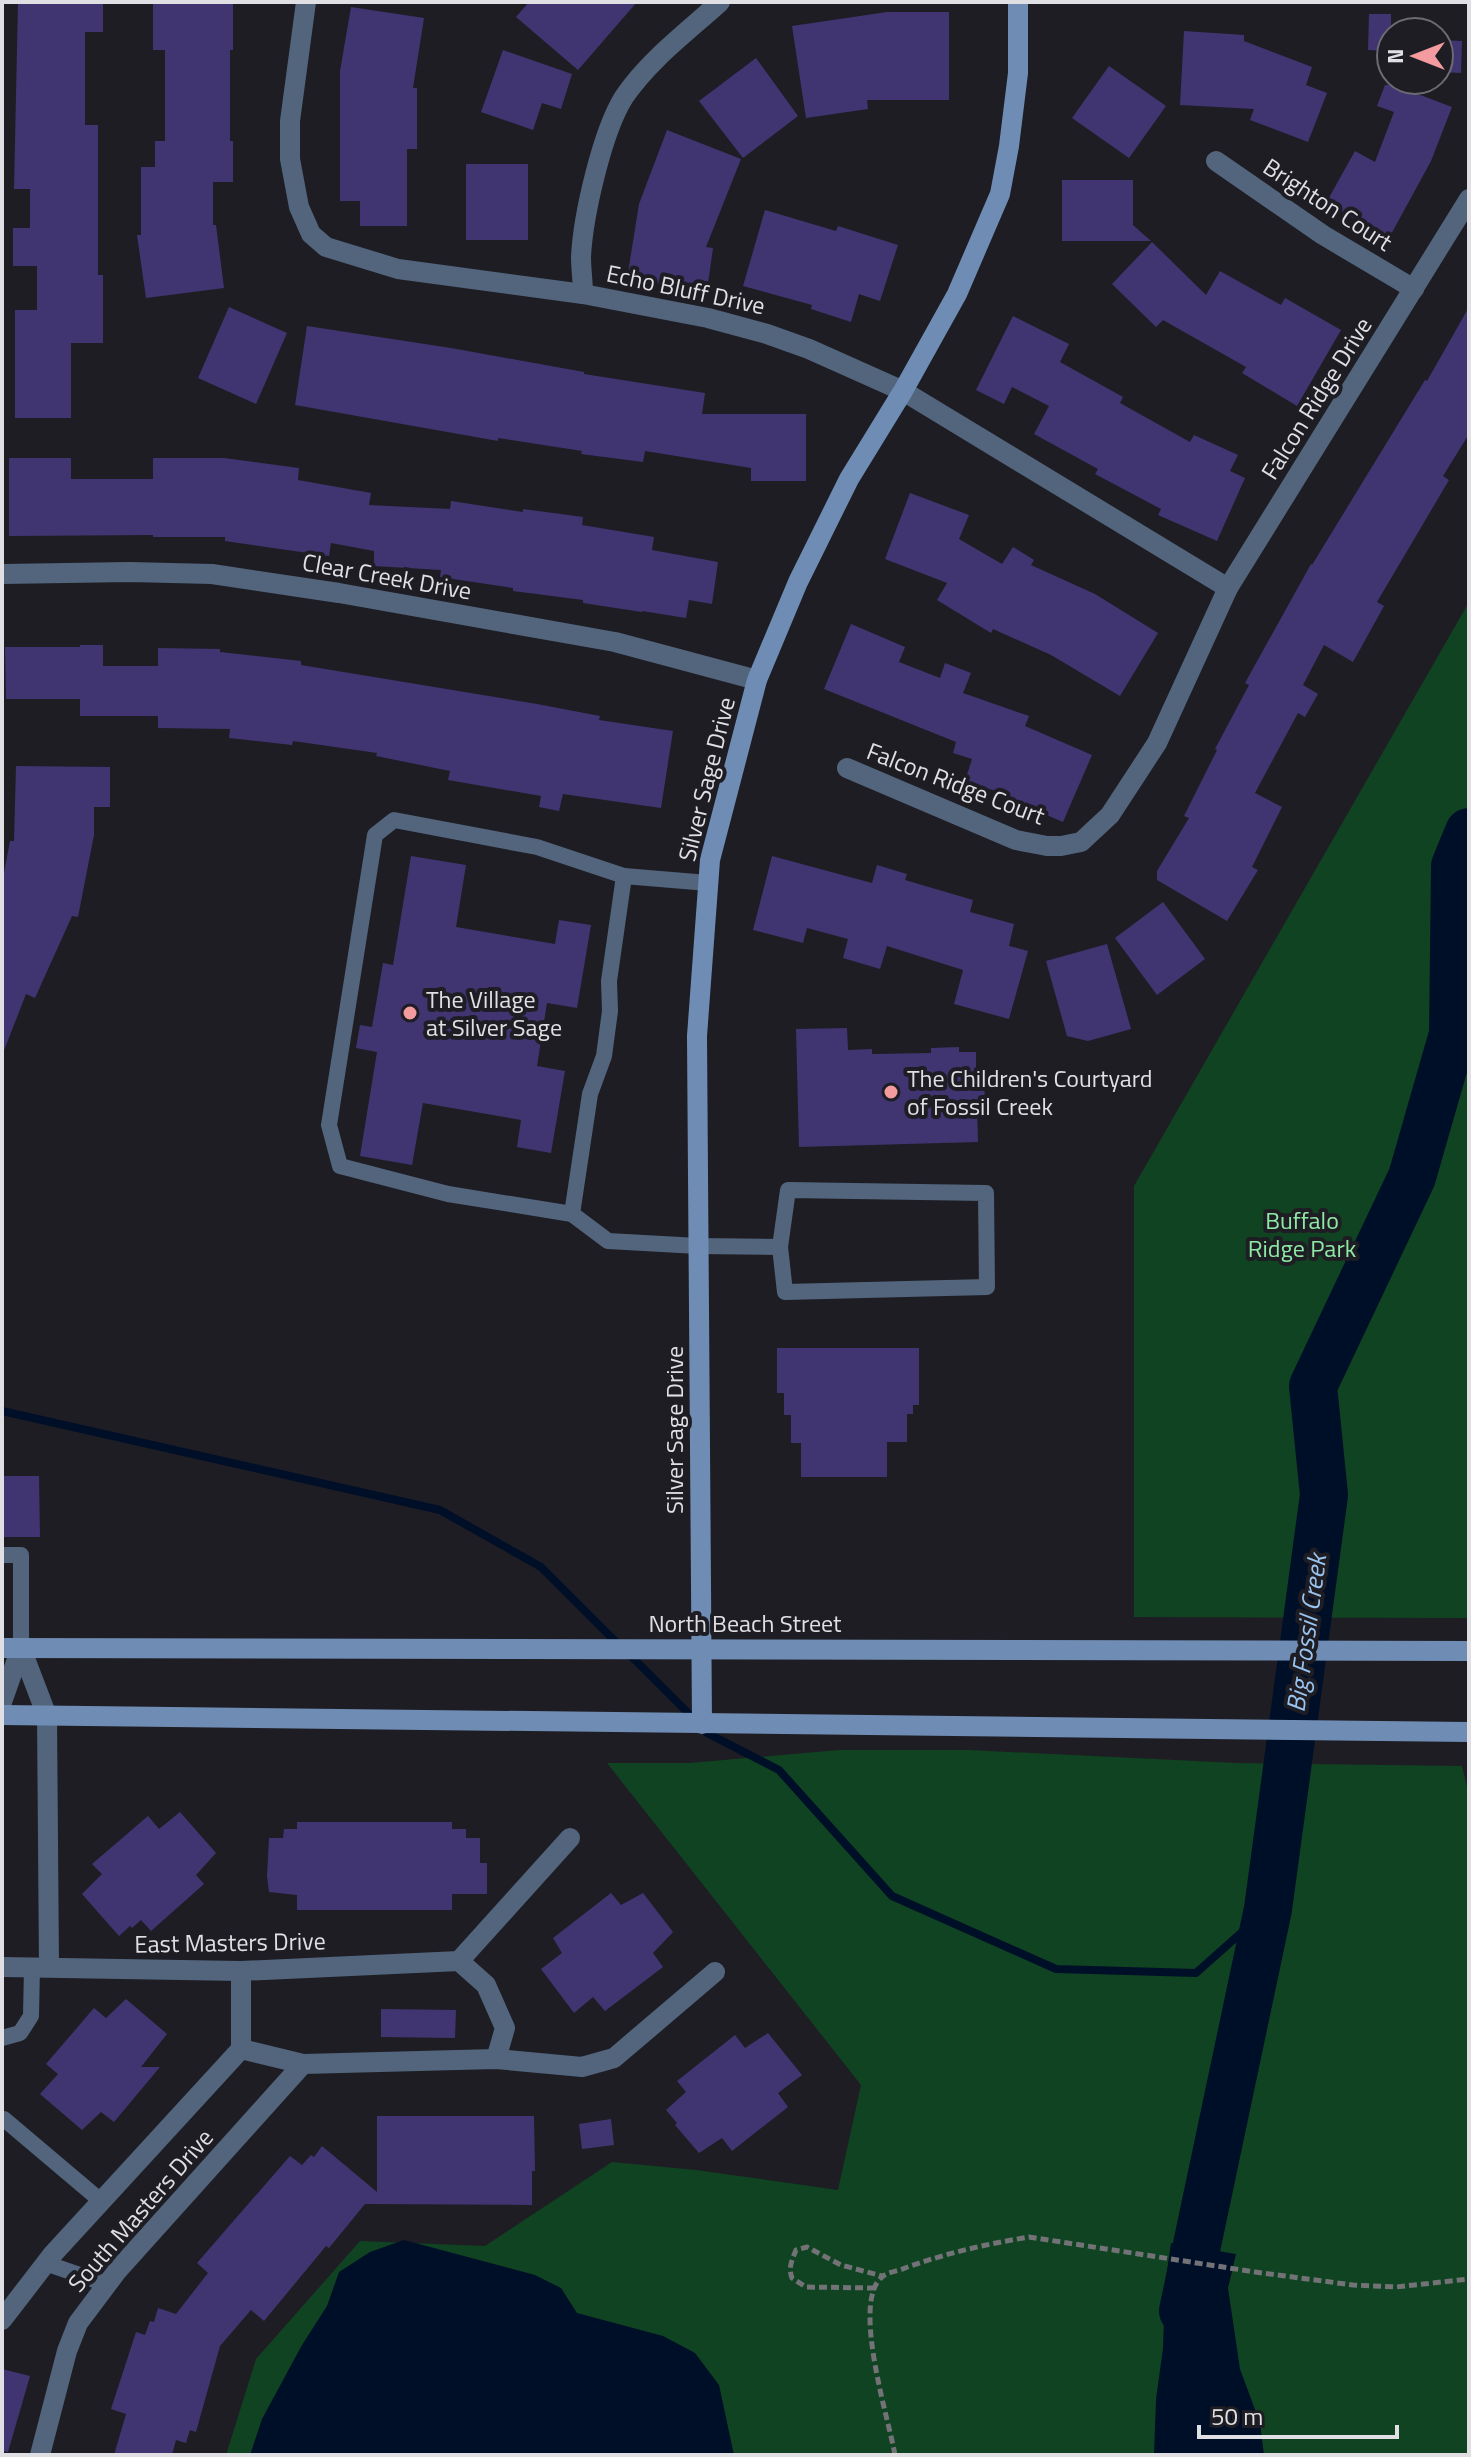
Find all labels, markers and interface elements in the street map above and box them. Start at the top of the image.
north arrow [1375,16,1455,96]
text: N [1378,48,1412,64]
street label: Brighton Court [1256,149,1400,260]
street label: Echo Bluff Drive [603,255,769,323]
street label: Falcon Ridge Drive [1252,310,1380,486]
street label: Clear Creek Drive [300,543,474,609]
street label: Silver Sage Drive [668,693,744,865]
street label: Falcon Ridge Court [862,733,1051,834]
place label: The Village at Silver Sage [426,981,562,1045]
marker: The Village at Silver Sage [401,1004,419,1022]
place label: The Children's Courtyard of Fossil Creek [907,1060,1153,1124]
marker: The Children's Courtyard of Fossil Creek [882,1083,900,1101]
park label: Buffalo Ridge Park [1248,1202,1357,1266]
street label: Silver Sage Drive [656,1346,692,1514]
water label: Big Fossil Creek [1276,1548,1337,1714]
street label: North Beach Street [648,1605,842,1641]
street label: East Masters Drive [134,1922,326,1962]
street label: South Masters Drive [59,2120,221,2300]
scale bar [1199,2389,1397,2439]
text: 50 m [1211,2398,1263,2434]

